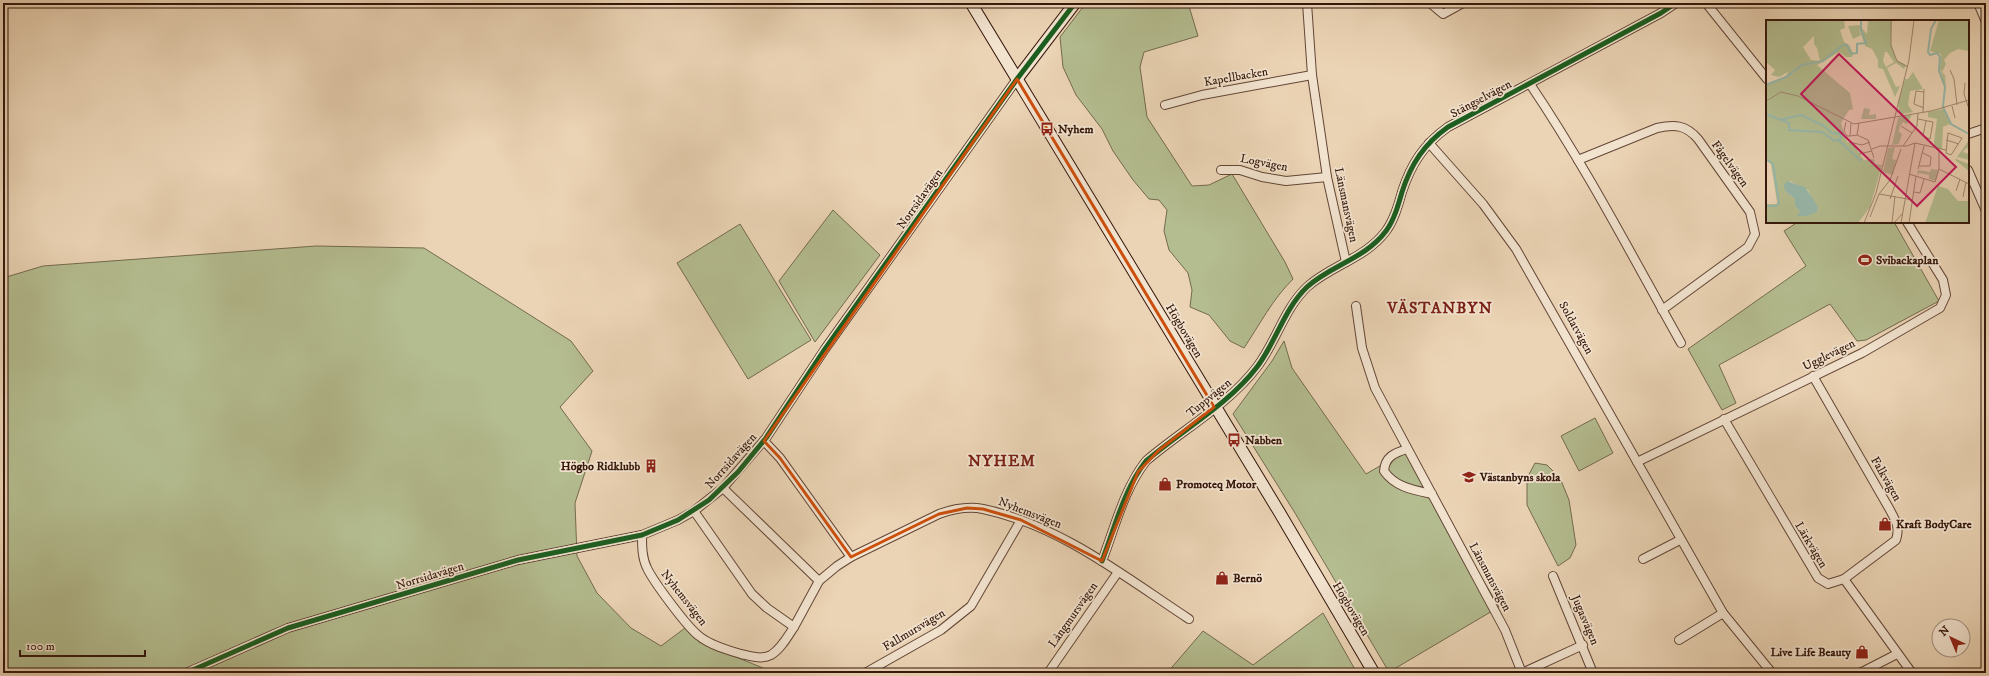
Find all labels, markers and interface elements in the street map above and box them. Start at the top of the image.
inset map [1766,20,1969,223]
street label: Kapellbacken [1203,64,1270,90]
street label: Stängselvägen [1448,76,1515,121]
bus stop icon: Nyhem [1039,121,1055,137]
place label: Nyhem [1058,122,1093,137]
street label: Fågelvägen [1708,138,1752,191]
street label: Logvägen [1239,151,1290,175]
street label: Norrsidavägen [894,165,947,232]
street label: Länsmansvägen [1331,166,1361,244]
sports icon: Svibackaplan [1857,252,1873,268]
place label: Svibackaplan [1876,253,1939,268]
district label: VÄSTANBYN [1386,298,1493,318]
street label: Soldatvägen [1555,299,1597,358]
street label: Högbovägen [1162,301,1206,361]
street label: Ugglevägen [1800,336,1858,374]
street label: Tuppvägen [1183,375,1235,421]
street label: Norrsidavägen [702,429,760,492]
bus stop icon: Nabben [1226,432,1242,448]
place label: Nabben [1245,433,1283,448]
district label: NYHEM [968,451,1036,471]
street label: Falkvägen [1867,454,1905,505]
building icon: Högbo Ridklubb [643,458,659,474]
place label: Högbo Ridklubb [561,459,640,474]
school or university icon: Västanbyns skola [1461,469,1477,485]
place label: Västanbyns skola [1479,470,1561,485]
shop icon: Promoteq Motor [1157,476,1173,492]
place label: Promoteq Motor [1176,477,1257,492]
street label: Nyhemsvägen [996,494,1065,532]
shop icon: Kraft BodyCare [1877,516,1893,532]
place label: Kraft BodyCare [1896,517,1972,532]
street label: Lärkvägen [1791,519,1831,572]
street label: Länsmansvägen [1466,540,1515,615]
street label: Norrsidavägen [394,558,466,593]
street label: Nyhemsvägen [657,567,711,630]
shop icon: Bernö [1214,570,1230,586]
place label: Bernö [1233,571,1262,586]
street label: Långmursvägen [1045,579,1102,651]
street label: Högbovägen [1329,579,1373,639]
street label: Jugasvägen [1567,592,1602,648]
street label: Fallmursvägen [880,605,948,654]
north arrow [1931,618,1971,658]
text: N [1937,623,1953,640]
scale bar [20,632,145,658]
text: 100 m [26,639,55,654]
shop icon: Live Life Beauty [1854,644,1870,660]
place label: Live Life Beauty [1770,645,1851,660]

